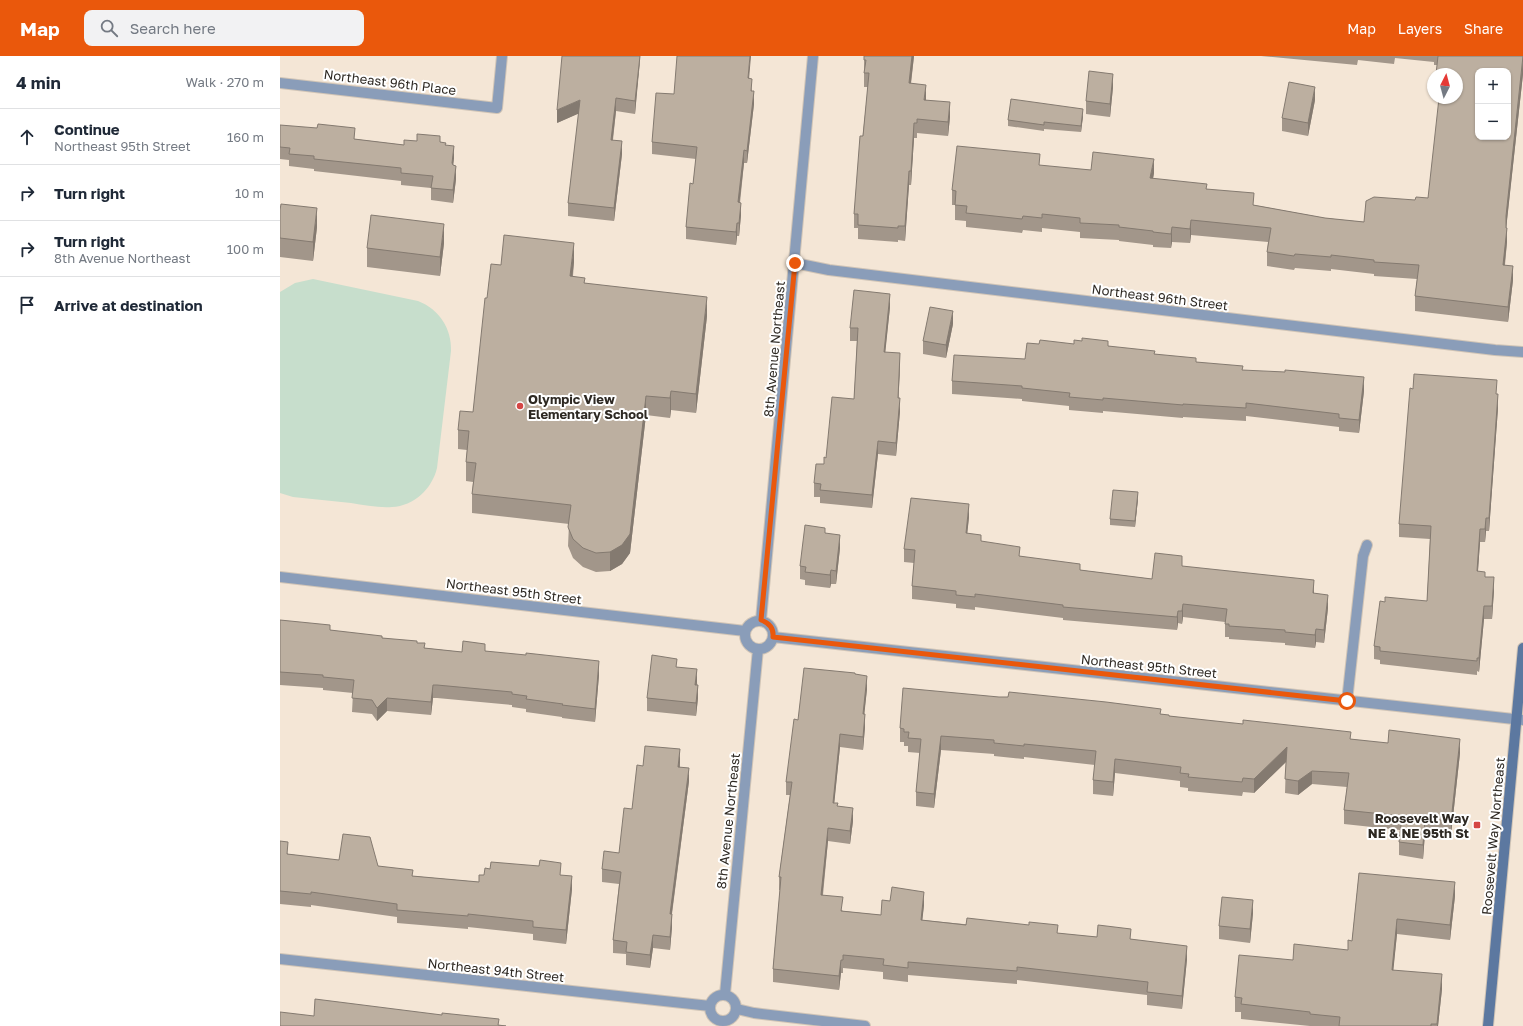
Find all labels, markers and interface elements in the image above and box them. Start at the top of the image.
search box [84,10,364,46]
text: Map [20,17,60,40]
icon: search [98,17,120,39]
text: Search here [130,19,216,37]
text: Map [1347,20,1376,37]
text: Layers [1398,20,1442,37]
text: Share [1464,20,1503,37]
street label: Northeast 96th Place [323,66,457,98]
north arrow [1427,68,1463,104]
map controls [1475,68,1511,140]
button: + [1475,68,1511,104]
text: 4 min [16,72,61,93]
text: Walk · 270 m [186,74,264,90]
button: − [1475,104,1511,140]
text: Continue [54,120,120,138]
icon: ahead [16,126,38,148]
text: 160 m [227,129,264,145]
text: Northeast 95th Street [54,138,191,154]
icon: right [16,182,38,204]
text: Turn right [54,184,125,202]
text: 10 m [235,185,264,201]
text: Turn right [54,232,125,250]
icon: right [16,238,38,260]
text: 100 m [227,241,264,257]
text: 8th Avenue Northeast [54,250,191,266]
route end [786,254,804,272]
street label: 8th Avenue Northeast [760,280,788,418]
street label: Northeast 96th Street [1091,281,1229,313]
icon: arrive [16,294,38,316]
text: Arrive at destination [54,296,203,314]
place label: Olympic View Elementary School [528,391,649,422]
marker: Olympic View Elementary School [515,401,525,411]
street label: Northeast 95th Street [445,575,583,607]
street label: Northeast 95th Street [1080,651,1218,681]
route start [1338,692,1356,710]
street label: 8th Avenue Northeast [713,752,743,890]
street label: Roosevelt Way Northeast [1478,757,1508,915]
place label: Roosevelt Way NE & NE 95th St [1368,810,1469,841]
marker: Roosevelt Way NE & NE 95th St [1472,820,1482,830]
street label: Northeast 94th Street [427,955,565,985]

